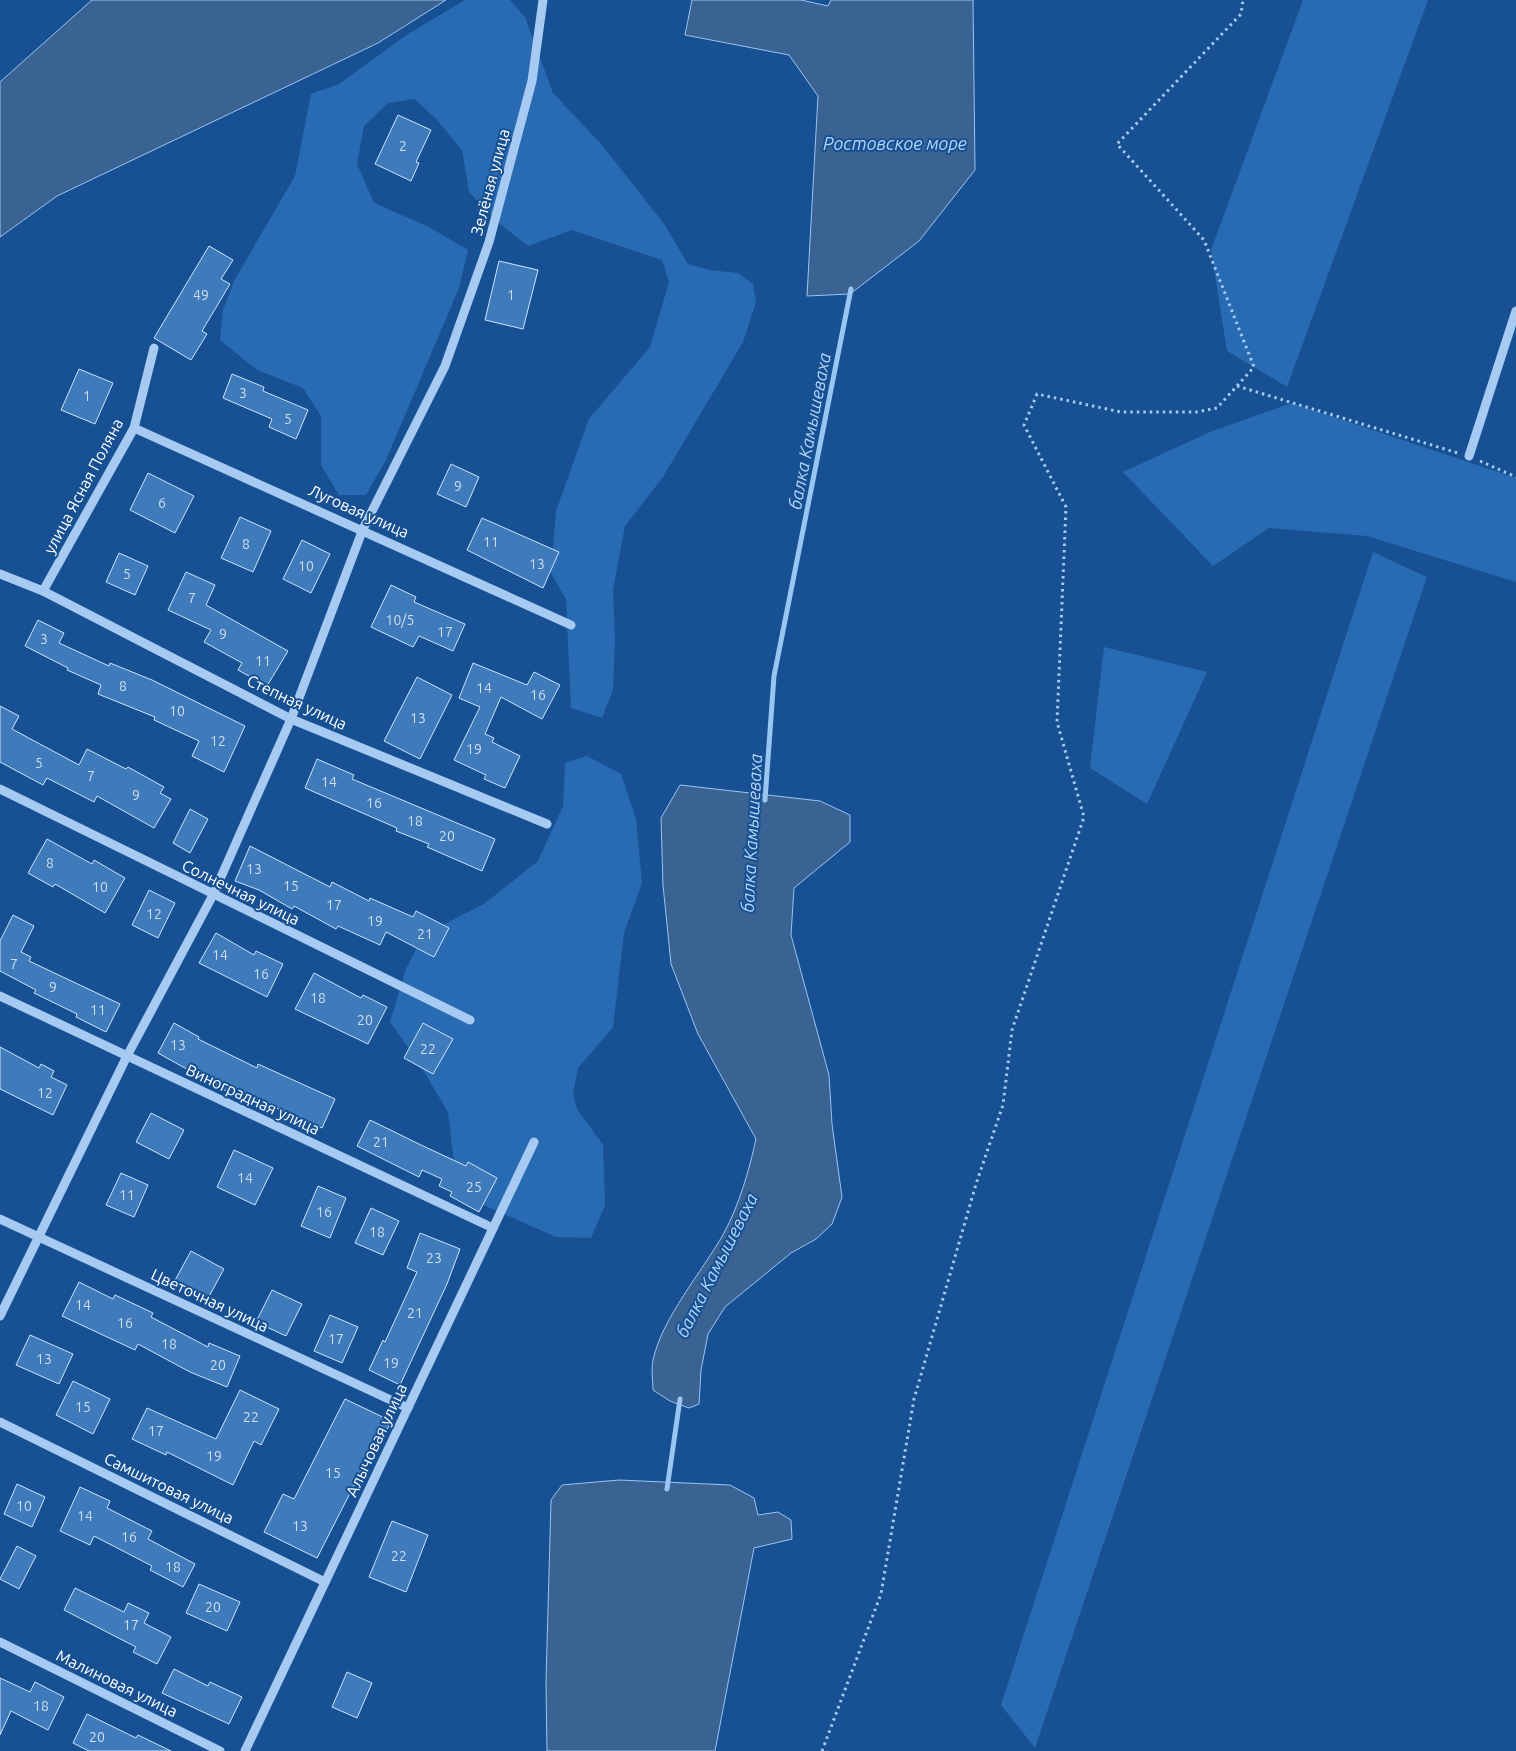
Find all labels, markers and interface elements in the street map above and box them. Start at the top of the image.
street label: Зелёная улица [467,127,513,237]
water label: Ростовское море [823,133,967,153]
house number: 2 [399,138,407,154]
house number: 49 [193,287,209,303]
house number: 1 [507,287,515,303]
water label: балка Камышеваха [784,351,834,511]
house number: 3 [239,385,247,401]
house number: 1 [83,388,91,404]
house number: 5 [284,411,292,427]
street label: улица Ясная Поляна [40,415,126,557]
house number: 9 [454,478,462,494]
street label: Луговая улица [306,481,412,541]
house number: 6 [158,495,166,511]
house number: 11 [483,534,499,550]
house number: 8 [242,536,250,552]
house number: 13 [529,556,545,572]
house number: 10 [298,558,314,574]
house number: 5 [123,566,131,582]
house number: 7 [188,590,196,606]
house number: 10/5 [386,612,414,628]
house number: 17 [437,624,453,640]
house number: 9 [219,626,227,642]
house number: 3 [40,631,48,647]
house number: 11 [255,653,271,669]
street label: Степная улица [244,671,350,733]
house number: 8 [119,678,127,694]
house number: 14 [476,680,492,696]
house number: 16 [530,687,546,703]
house number: 10 [169,703,185,719]
house number: 13 [410,710,426,726]
house number: 12 [210,733,226,749]
house number: 19 [466,741,482,757]
water label: балка Камышеваха [737,753,765,913]
house number: 5 [35,755,43,771]
house number: 7 [87,768,95,784]
house number: 14 [321,774,337,790]
house number: 9 [132,787,140,803]
house number: 16 [366,795,382,811]
house number: 18 [407,813,423,829]
house number: 20 [439,828,455,844]
house number: 8 [46,855,54,871]
street label: Солнечная улица [179,856,303,928]
house number: 13 [246,861,262,877]
house number: 15 [283,878,299,894]
house number: 10 [92,879,108,895]
house number: 17 [326,897,342,913]
house number: 12 [146,906,162,922]
house number: 19 [367,913,383,929]
house number: 21 [417,926,433,942]
house number: 14 [212,947,228,963]
house number: 7 [10,956,18,972]
house number: 16 [253,966,269,982]
house number: 9 [49,979,57,995]
house number: 18 [310,990,326,1006]
house number: 11 [90,1002,106,1018]
house number: 20 [357,1012,373,1028]
house number: 13 [170,1037,186,1053]
house number: 22 [420,1041,436,1057]
street label: Виноградная улица [183,1060,323,1138]
house number: 12 [37,1085,53,1101]
house number: 21 [373,1134,389,1150]
house number: 14 [237,1170,253,1186]
house number: 25 [466,1179,482,1195]
house number: 11 [119,1187,135,1203]
water label: балка Камышеваха [671,1189,761,1340]
house number: 16 [316,1204,332,1220]
house number: 18 [369,1224,385,1240]
house number: 23 [426,1250,442,1266]
street label: Цветочная улица [148,1265,272,1335]
house number: 14 [75,1297,91,1313]
house number: 21 [407,1305,423,1321]
house number: 16 [117,1315,133,1331]
house number: 17 [328,1331,344,1347]
house number: 18 [161,1336,177,1352]
house number: 13 [36,1351,52,1367]
house number: 19 [383,1355,399,1371]
house number: 20 [210,1357,226,1373]
street label: Алычовая улица [342,1381,410,1499]
house number: 15 [75,1399,91,1415]
house number: 22 [243,1409,259,1425]
house number: 17 [148,1423,164,1439]
house number: 19 [206,1448,222,1464]
street label: Самшитовая улица [101,1449,237,1527]
house number: 15 [325,1465,341,1481]
house number: 10 [16,1498,32,1514]
house number: 14 [77,1508,93,1524]
house number: 13 [292,1518,308,1534]
house number: 16 [121,1529,137,1545]
house number: 22 [391,1548,407,1564]
house number: 18 [165,1559,181,1575]
house number: 20 [205,1599,221,1615]
house number: 17 [123,1617,139,1633]
street label: Малиновая улица [53,1646,181,1720]
house number: 18 [33,1698,49,1714]
house number: 20 [89,1729,105,1745]

